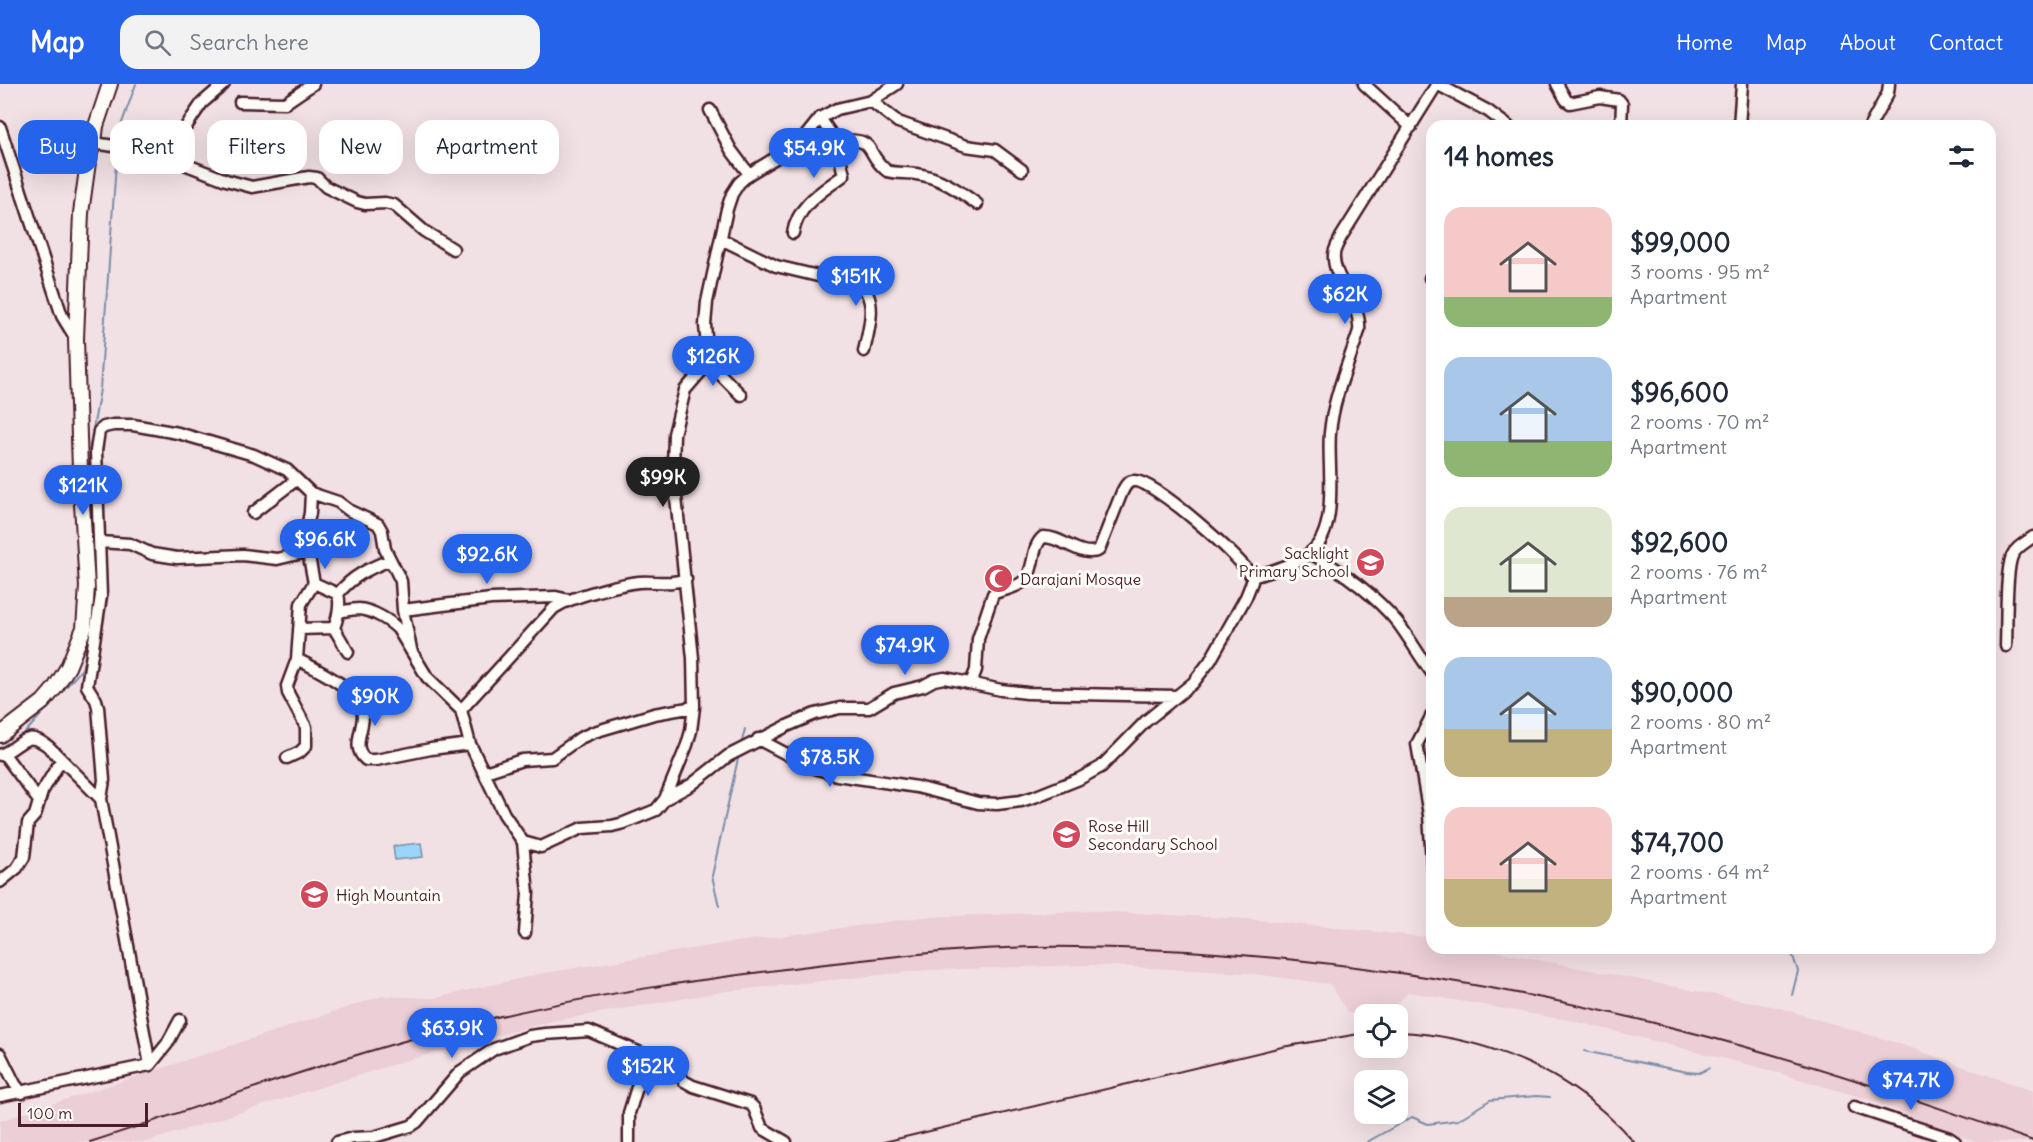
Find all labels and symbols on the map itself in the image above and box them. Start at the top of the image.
pin: $54.9K [765,128,863,179]
pin: $151K [814,256,898,307]
pin: $62K [1309,274,1381,325]
pin: $126K [671,336,755,387]
pin: $99K [627,457,699,508]
pin: $121K [41,465,125,516]
pin: $96.6K [276,519,374,570]
pin: $92.6K [438,534,536,585]
place label: Sacklight Primary School [1239,543,1350,581]
school or university icon: Sacklight Primary School [1354,546,1386,578]
mosque icon: Darajani Mosque [983,563,1015,595]
place label: Darajani Mosque [1020,569,1141,589]
pin: $74.9K [856,625,954,676]
pin: $90K [339,676,411,727]
pin: $78.5K [781,737,879,788]
place label: Rose Hill Secondary School [1088,816,1218,854]
school or university icon: Rose Hill Secondary School [1051,819,1083,851]
school or university icon: High Mountain [299,879,331,911]
place label: High Mountain [336,885,441,905]
pin: $63.9K [403,1008,501,1059]
pin: $152K [606,1046,690,1097]
pin: $74.7K [1862,1060,1960,1111]
scale bar [18,1100,148,1128]

